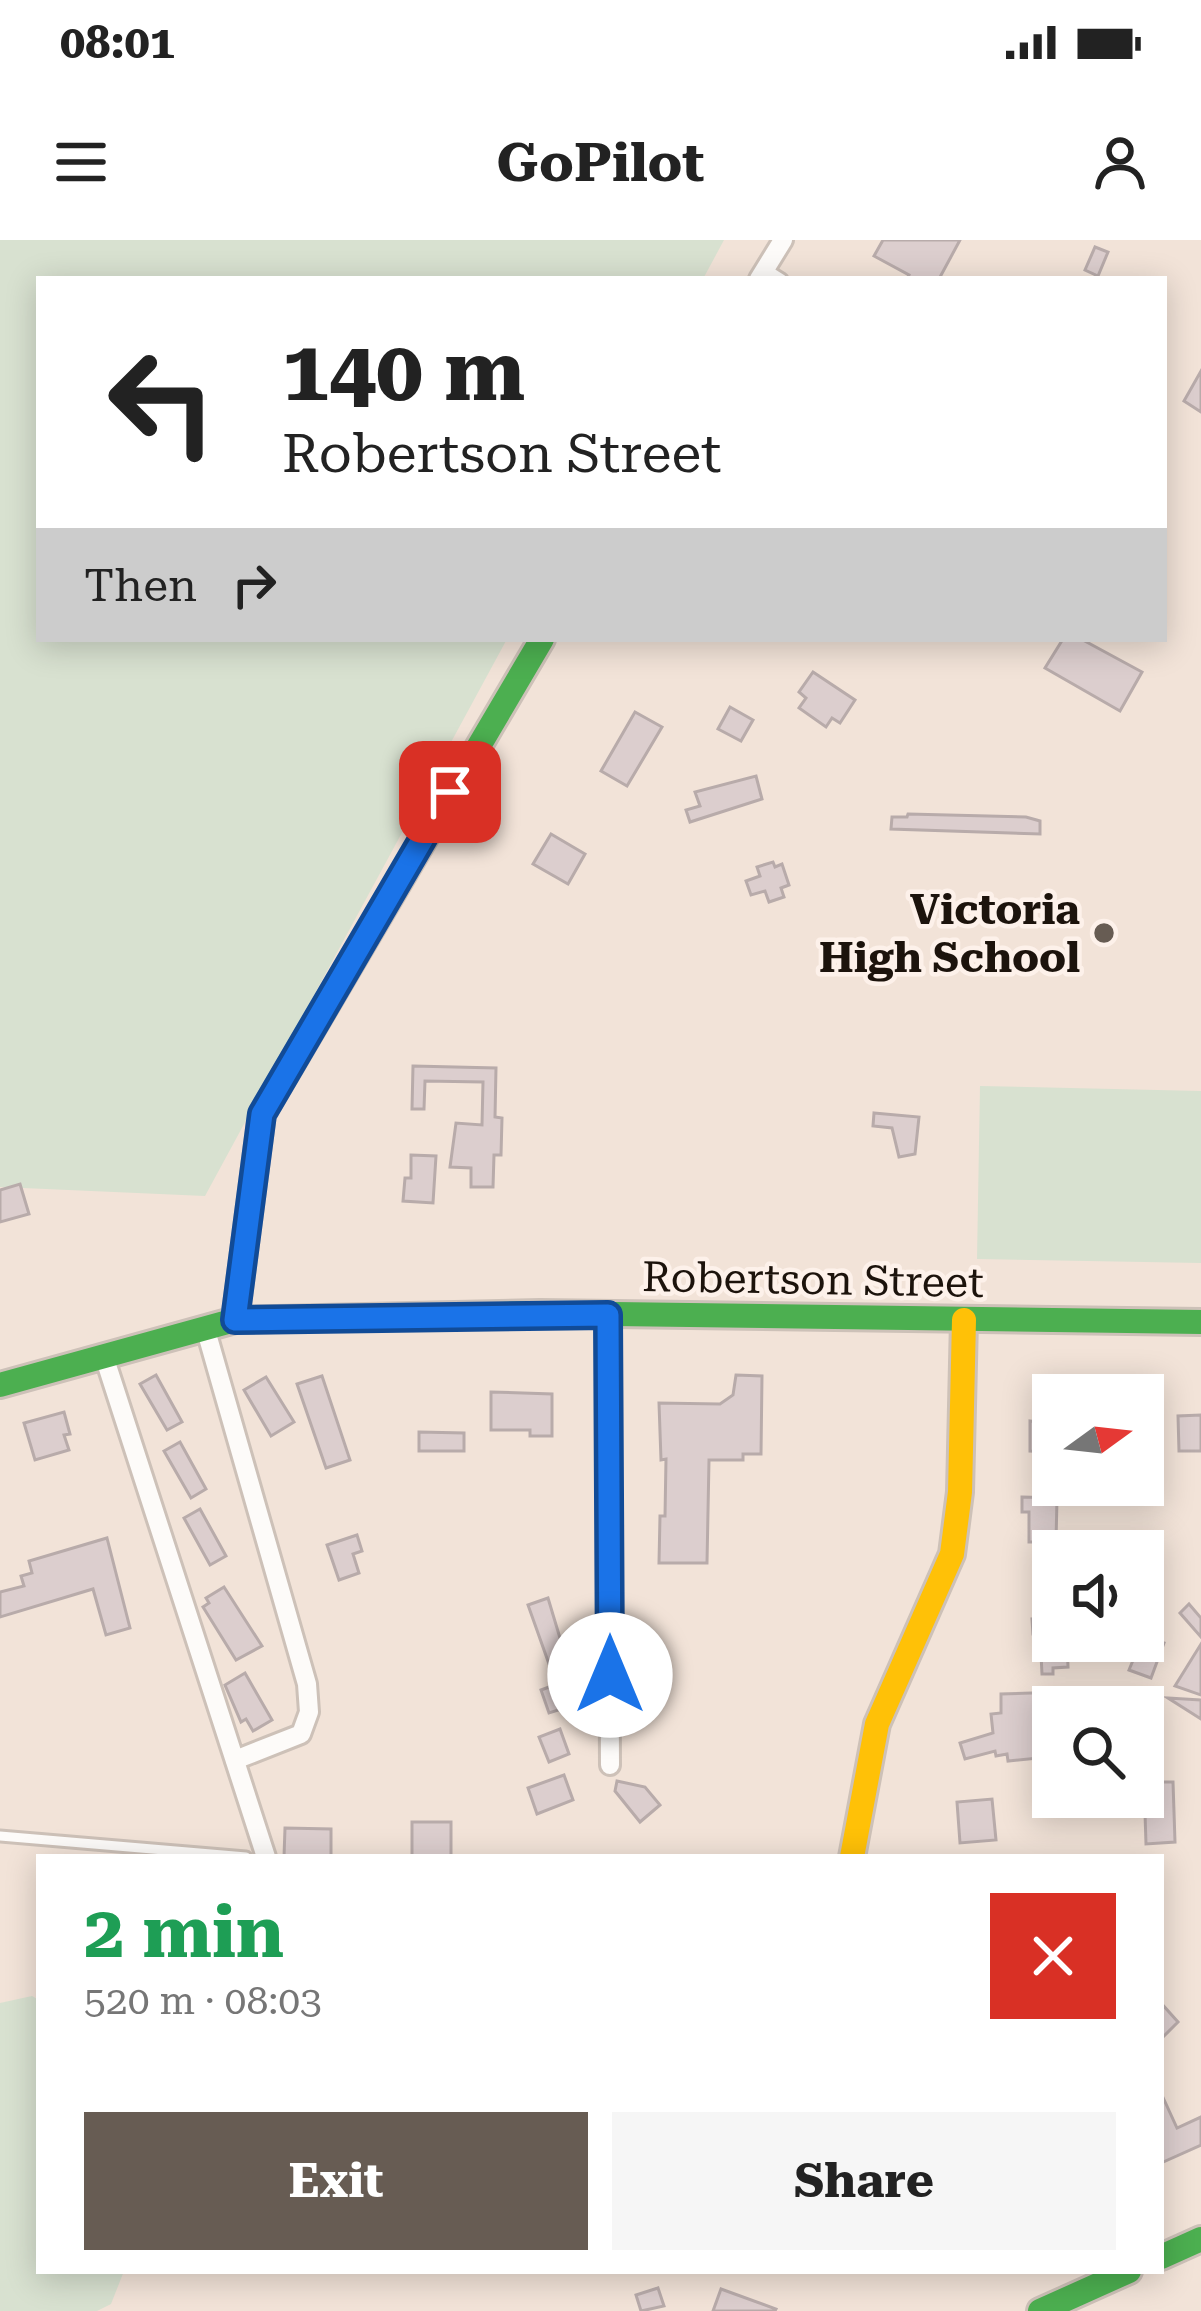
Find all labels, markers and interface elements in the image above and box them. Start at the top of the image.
text: 08:01 [60,16,175,69]
icon: menu [48,129,114,195]
icon: person [1087,129,1153,195]
text: GoPilot [497,131,704,194]
text: 140 m [282,322,525,420]
icon: left [84,324,240,480]
text: Robertson Street [282,422,721,485]
icon: right [221,552,287,618]
text: Then [84,559,197,612]
pin [399,741,501,843]
icon: arrive [417,759,483,825]
place label: Victoria High School [819,885,1080,982]
marker: Victoria High School [1091,920,1117,946]
street label: Robertson Street [642,1252,984,1307]
north arrow [1032,1374,1164,1506]
map controls [1032,1374,1164,1818]
button: sound [1032,1530,1164,1662]
position arrow [547,1612,673,1738]
button: search [1032,1686,1164,1818]
text: 2 min [84,1890,284,1975]
button: close [990,1893,1116,2019]
text: 520 m · 08:03 [84,1978,322,2024]
button: Exit [84,2112,588,2250]
button: Share [612,2112,1116,2250]

